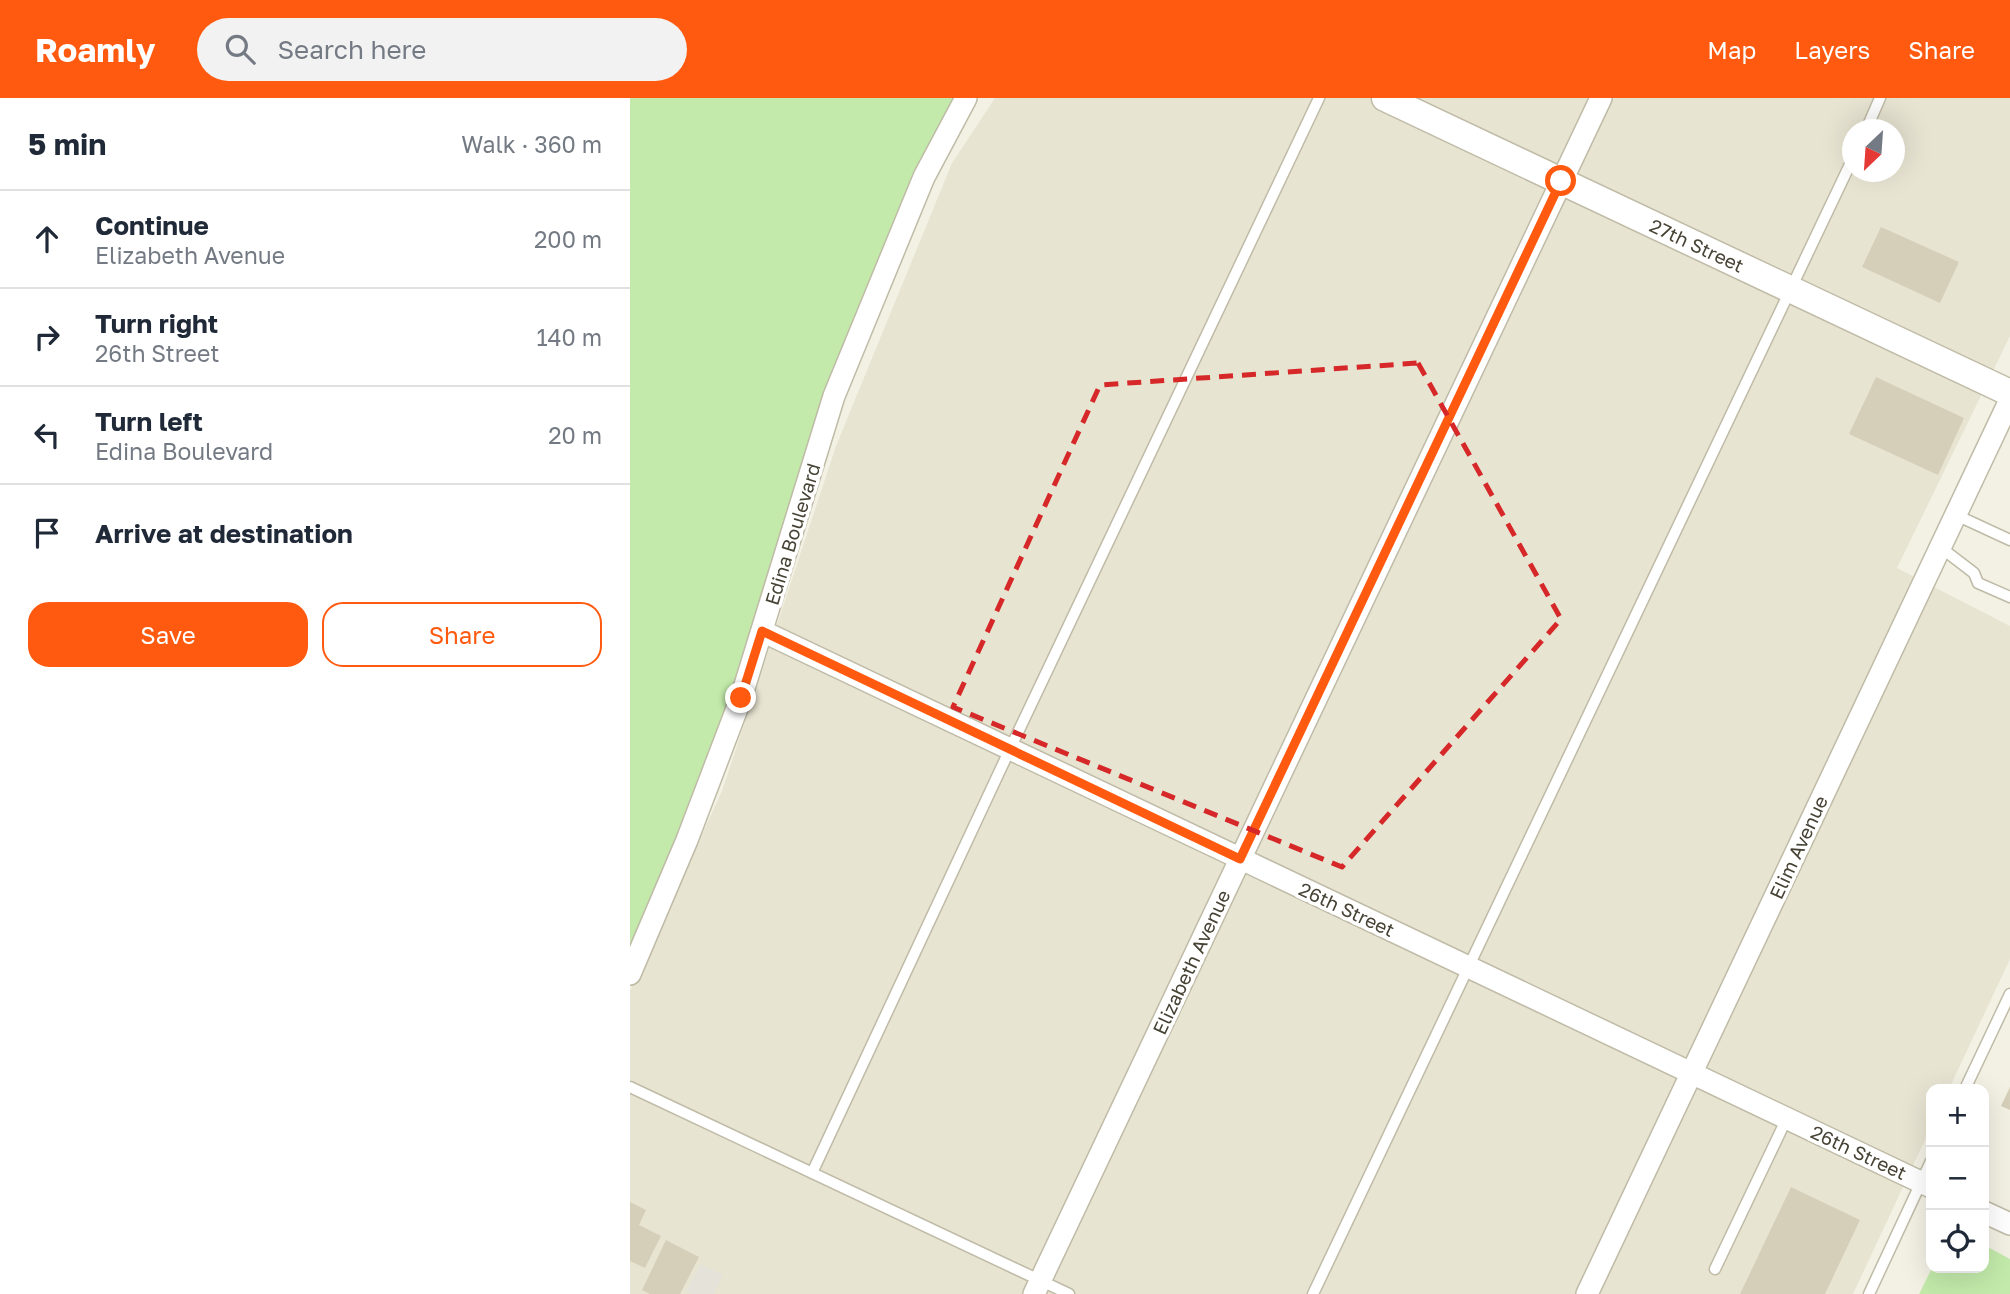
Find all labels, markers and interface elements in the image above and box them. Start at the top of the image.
search box [197,18,687,81]
text: Roamly [35,30,155,69]
icon: search [221,30,259,68]
text: Search here [277,34,426,65]
text: Map [1707,35,1756,64]
text: Layers [1794,35,1870,64]
text: Share [1908,35,1975,64]
north arrow [1842,119,1905,182]
text: 5 min [28,126,106,162]
text: Walk · 360 m [461,130,602,158]
route start [1545,165,1576,196]
text: Continue [95,210,209,241]
street label: 27th Street [1646,213,1748,277]
icon: ahead [28,220,66,258]
text: 200 m [534,225,602,253]
text: Elizabeth Avenue [95,241,285,269]
text: Turn right [95,308,218,339]
icon: right [28,318,66,356]
text: 140 m [536,323,602,351]
text: 26th Street [95,339,219,367]
text: Turn left [95,406,203,437]
icon: left [28,416,66,454]
text: 20 m [548,421,602,449]
text: Edina Boulevard [95,437,273,465]
street label: Edina Boulevard [759,460,825,608]
icon: arrive [28,514,66,552]
text: Arrive at destination [95,518,353,549]
button: Save [28,602,308,667]
button: Share [322,602,602,667]
route end [725,682,756,713]
street label: Elim Avenue [1764,792,1832,902]
street label: 26th Street [1296,877,1398,941]
street label: Elizabeth Avenue [1147,886,1235,1038]
map controls [1926,1084,1989,1273]
button: + [1926,1084,1989,1147]
street label: 26th Street [1808,1120,1910,1184]
button: − [1926,1147,1989,1210]
button: locate [1926,1210,1989,1273]

